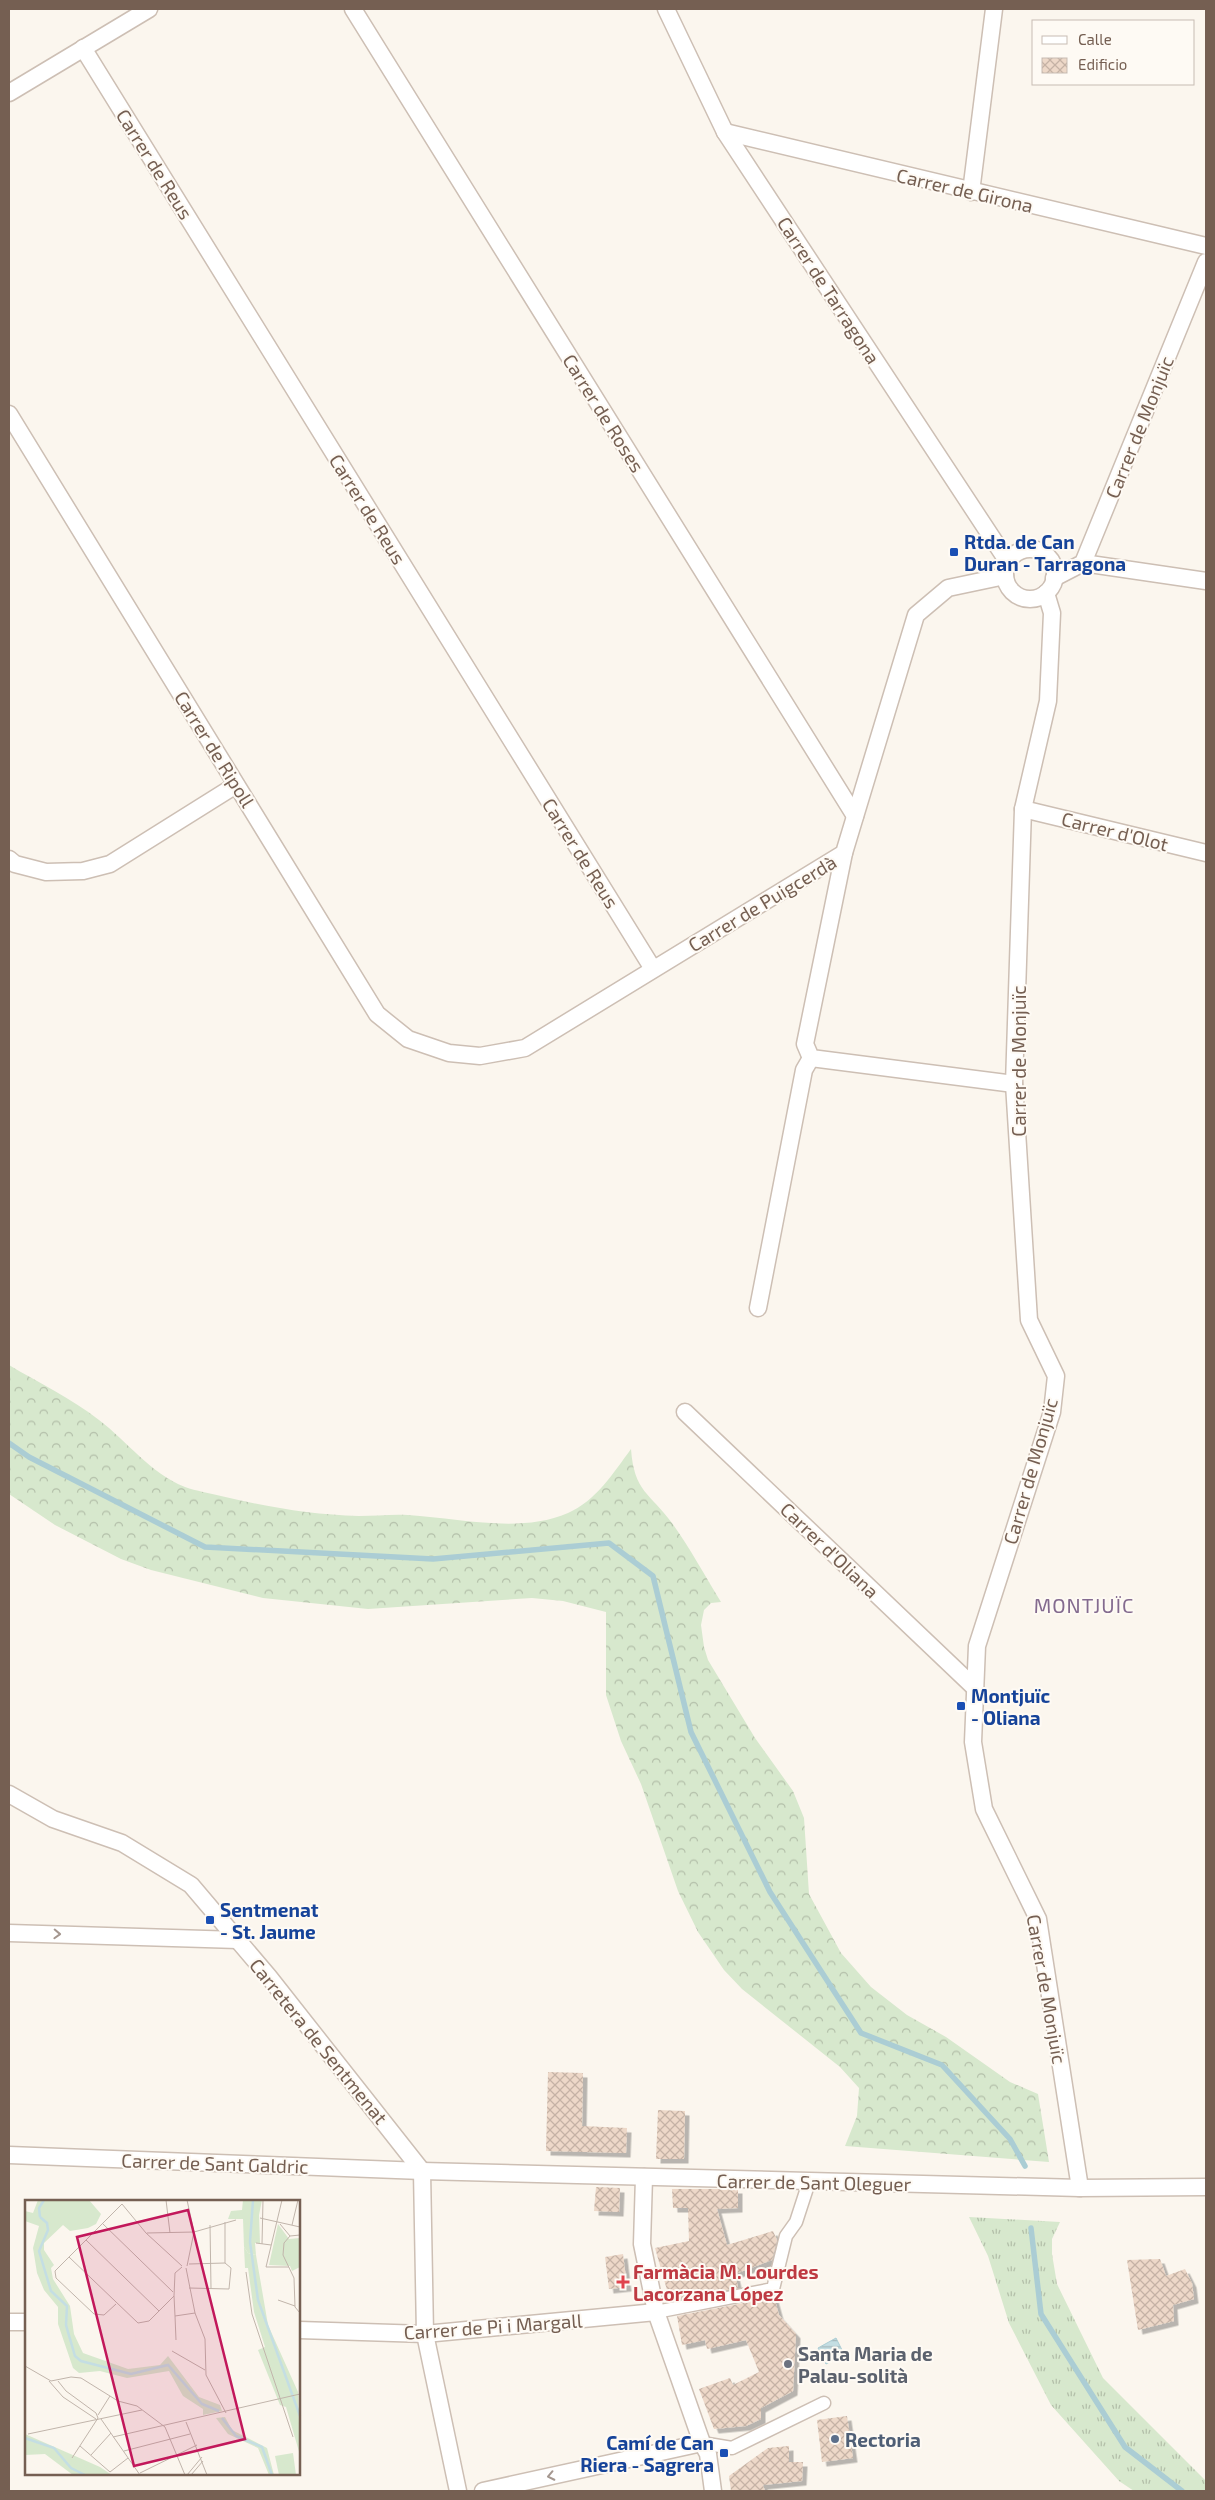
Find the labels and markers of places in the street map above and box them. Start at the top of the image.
place label: Rtda. de Can Duran - Tarragona [964,530,1126,575]
marker: Rtda. de Can Duran - Tarragona [948,546,960,558]
place label: Montjuïc - Oliana [971,1684,1051,1729]
marker: Montjuïc - Oliana [955,1700,967,1712]
place label: Sentmenat - St. Jaume [220,1898,319,1943]
marker: Sentmenat - St. Jaume [204,1914,216,1926]
place label: Farmàcia M. Lourdes Lacorzana López [633,2260,819,2305]
marker: Farmàcia M. Lourdes Lacorzana López [617,2276,629,2288]
place label: Santa Maria de Palau-solità [798,2342,933,2387]
marker: Santa Maria de Palau-solità [782,2358,794,2370]
place label: Rectoria [845,2428,921,2451]
place label: Camí de Can Riera - Sagrera [580,2431,714,2476]
marker: Rectoria [829,2433,841,2445]
marker: Camí de Can Riera - Sagrera [718,2447,730,2459]

